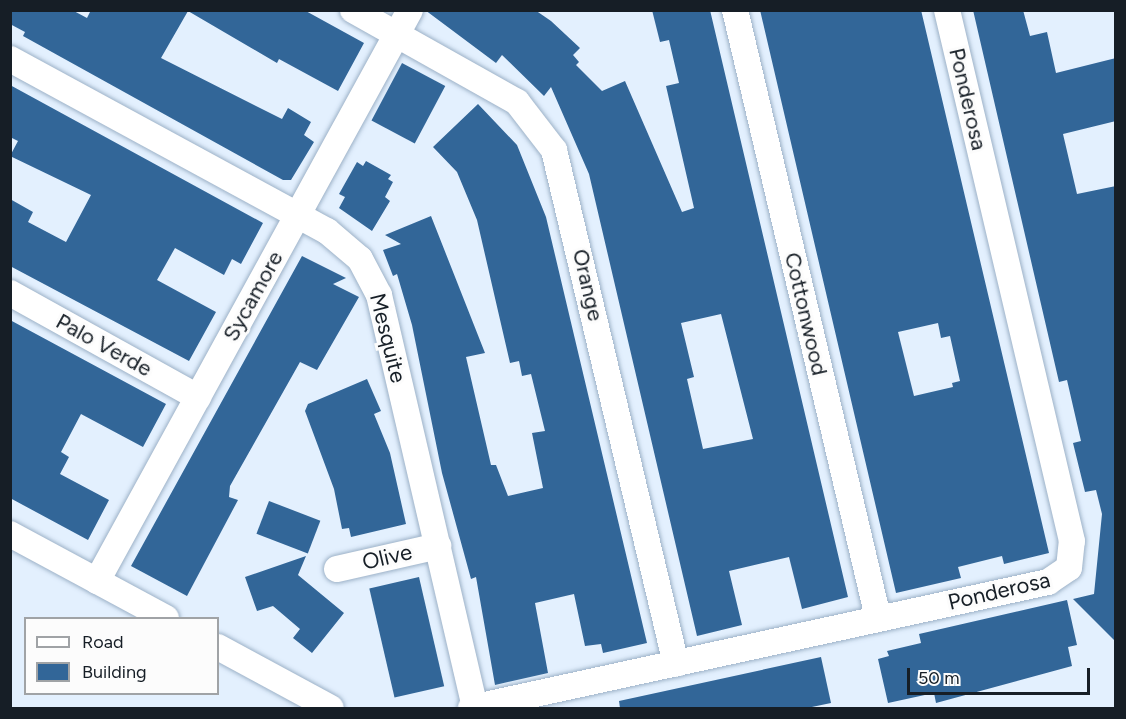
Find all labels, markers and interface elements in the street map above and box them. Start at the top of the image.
street label: Ponderosa [943,45,993,153]
street label: Sycamore [217,246,289,346]
street label: Orange [567,247,609,323]
street label: Cottonwood [779,250,833,378]
street label: Mesquite [364,291,412,385]
street label: Palo Verde [51,308,157,382]
street label: Olive [360,538,414,576]
street label: Ponderosa [945,566,1053,616]
legend [24,617,219,695]
text: Road [82,631,123,653]
scale bar [910,656,1093,694]
text: Building [82,661,147,683]
text: 50 m [918,667,960,689]

